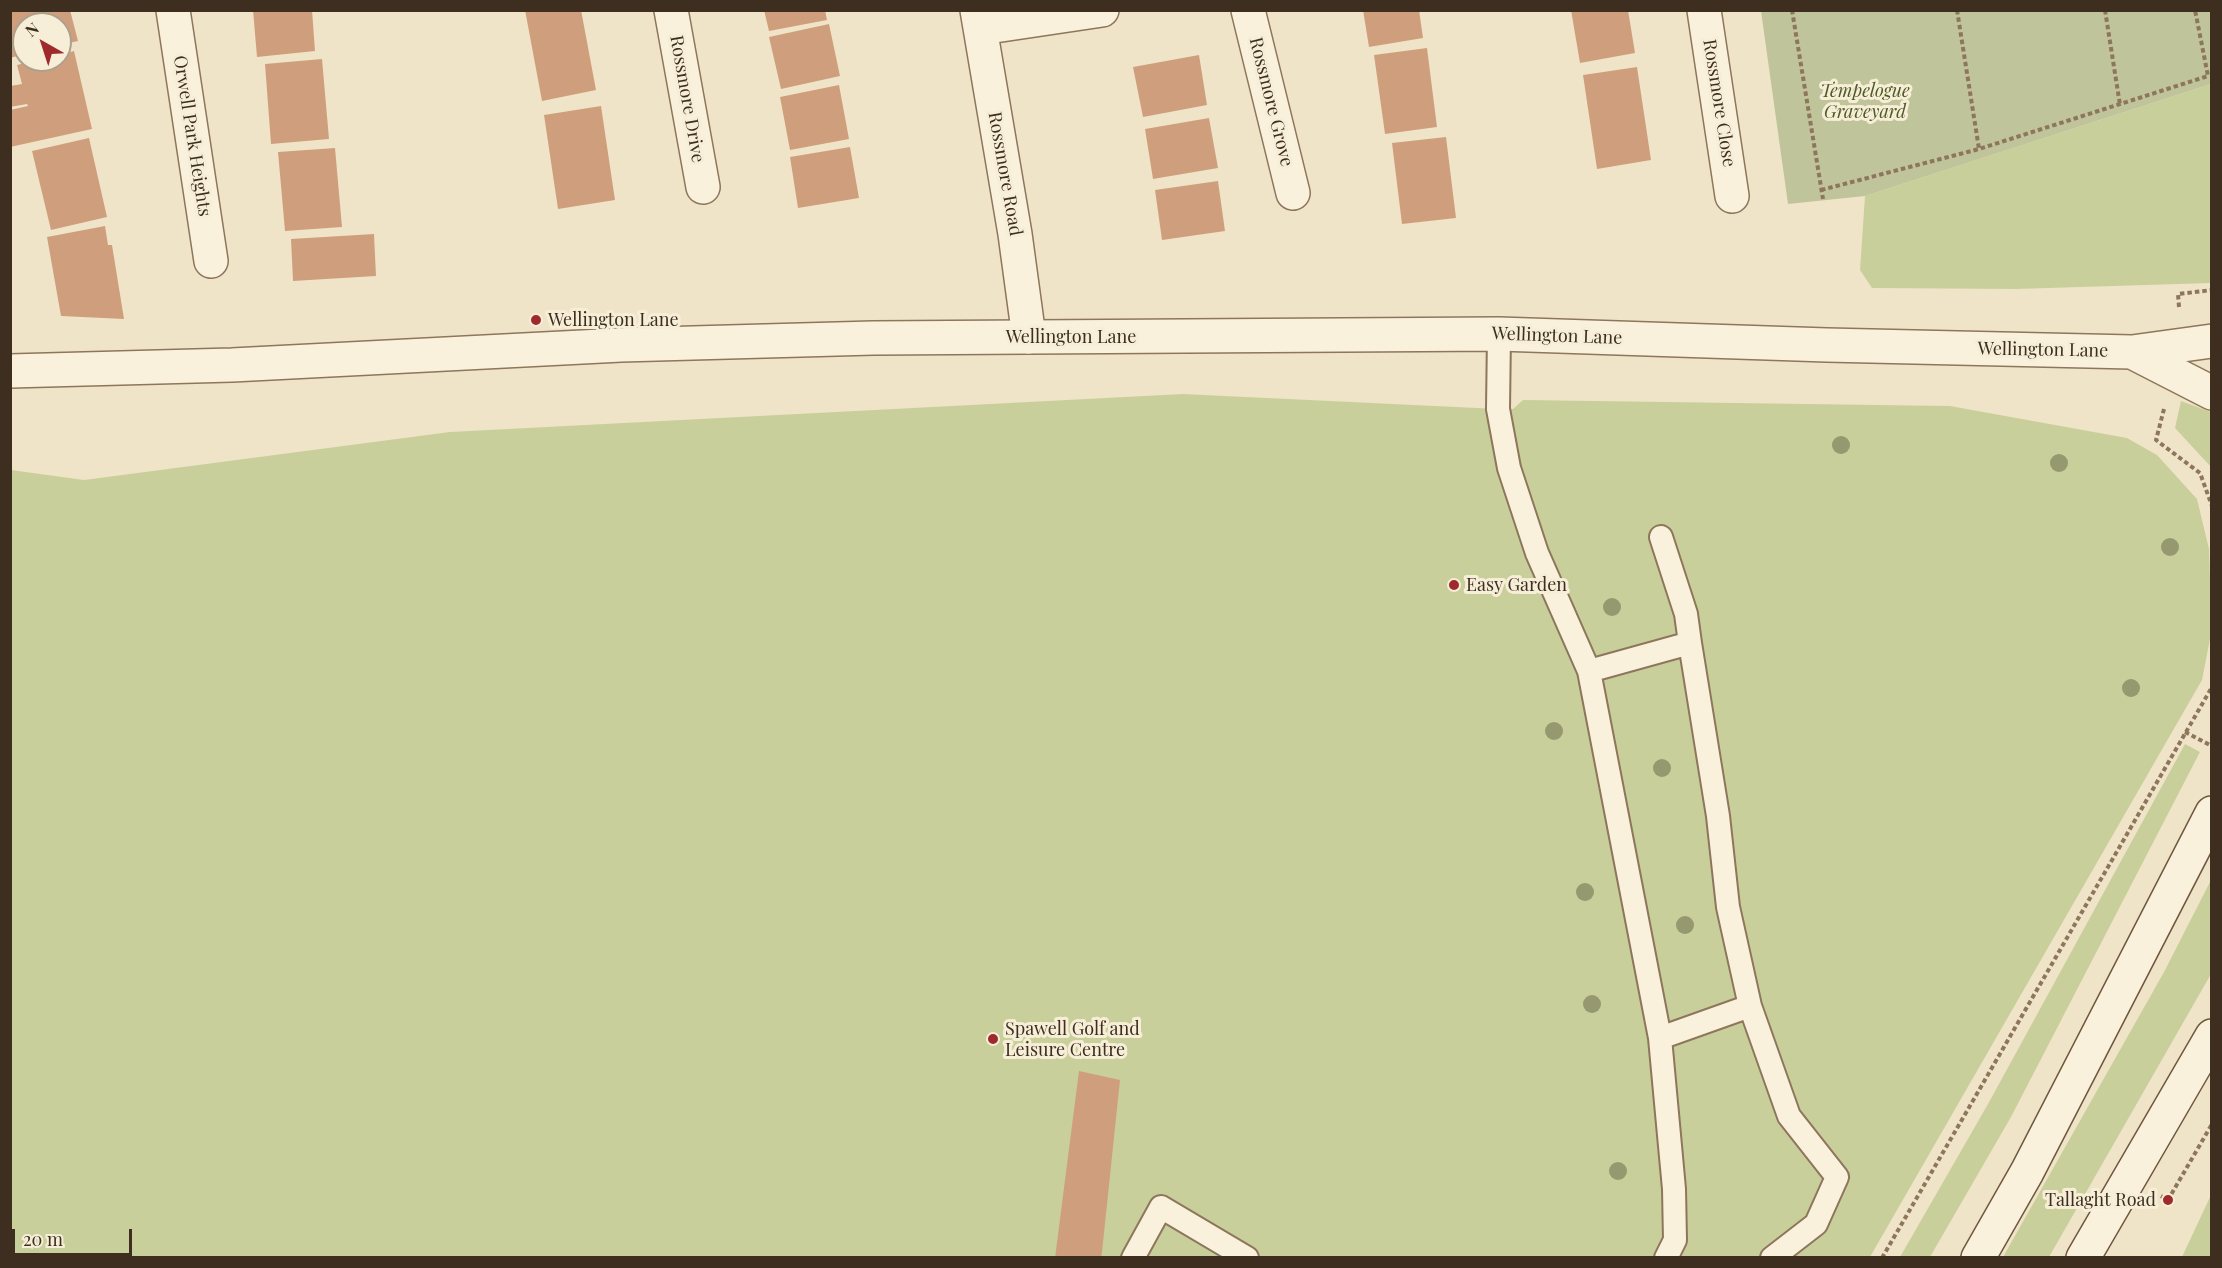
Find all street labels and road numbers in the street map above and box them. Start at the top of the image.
street label: Rossmore Drive [665,34,709,164]
street label: Rossmore Grove [1244,35,1298,169]
street label: Rossmore Close [1698,38,1740,168]
street label: Orwell Park Heights [169,54,215,218]
street label: Rossmore Road [983,110,1027,238]
street label: Wellington Lane [1491,323,1623,349]
street label: Wellington Lane [1006,326,1136,348]
street label: Wellington Lane [1977,338,2109,362]

